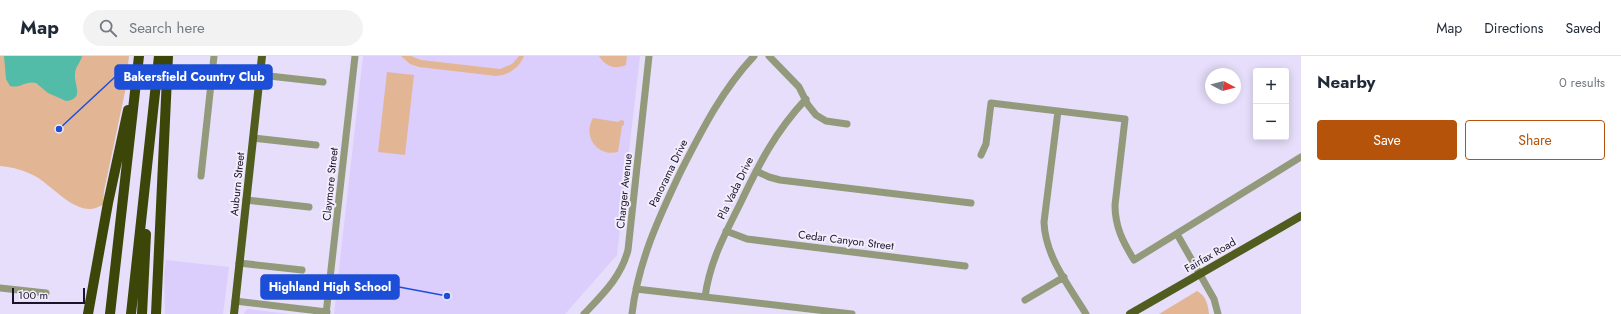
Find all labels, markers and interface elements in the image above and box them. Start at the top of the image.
search box [83,10,363,46]
text: Map [20,14,59,41]
icon: search [97,17,119,39]
text: Search here [129,17,205,39]
text: Map [1436,18,1462,38]
text: Directions [1484,18,1544,38]
text: Saved [1566,18,1601,38]
callout: Bakersfield Country Club [115,65,272,89]
text: Bakersfield Country Club [123,68,265,86]
north arrow [1205,68,1241,104]
map controls [1253,68,1289,140]
button: + [1253,68,1289,104]
text: Nearby [1317,70,1375,94]
text: 0 results [1559,73,1605,92]
button: − [1253,104,1289,140]
button: Save [1317,120,1457,160]
button: Share [1465,120,1605,160]
street label: Panorama Drive [645,136,691,210]
street label: Claymore Street [318,146,342,221]
street label: Auburn Street [226,151,248,217]
street label: Charger Avenue [612,152,636,229]
street label: Pla Vada Drive [713,154,757,222]
street label: Cedar Canyon Street [797,226,895,254]
street label: Fairfax Road [1181,234,1239,276]
callout: Highland High School [261,275,399,299]
text: Highland High School [269,278,391,296]
scale bar [12,286,85,305]
text: 100 m [18,287,48,303]

